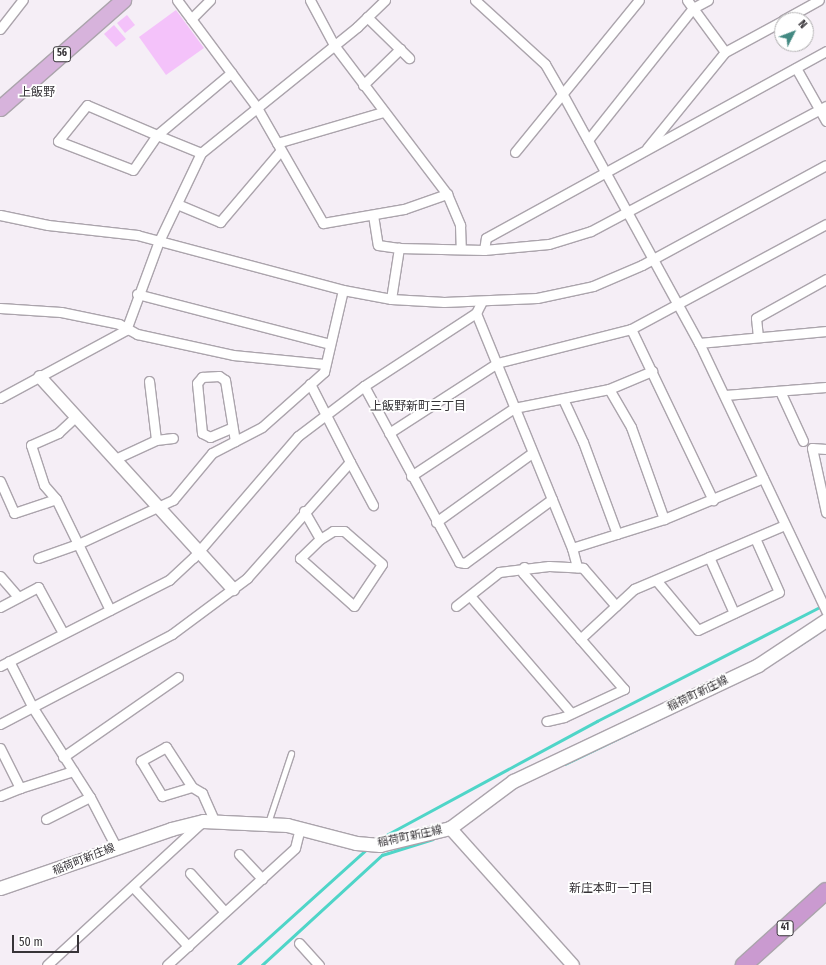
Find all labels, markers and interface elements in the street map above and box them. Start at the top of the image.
north arrow [774,12,814,52]
text: N [796,18,810,31]
road number: 56 [52,46,72,62]
district label: 上飯野 [19,86,55,100]
district label: 上飯野新町三丁目 [370,400,466,414]
street label: 稲荷町新庄線 [665,674,731,714]
street label: 稲荷町新庄線 [376,824,444,850]
street label: 稲荷町新庄線 [51,842,117,878]
district label: 新庄本町一丁目 [569,882,653,896]
road number: 41 [776,920,794,936]
scale bar [14,927,81,953]
text: 50 m [19,935,43,949]

